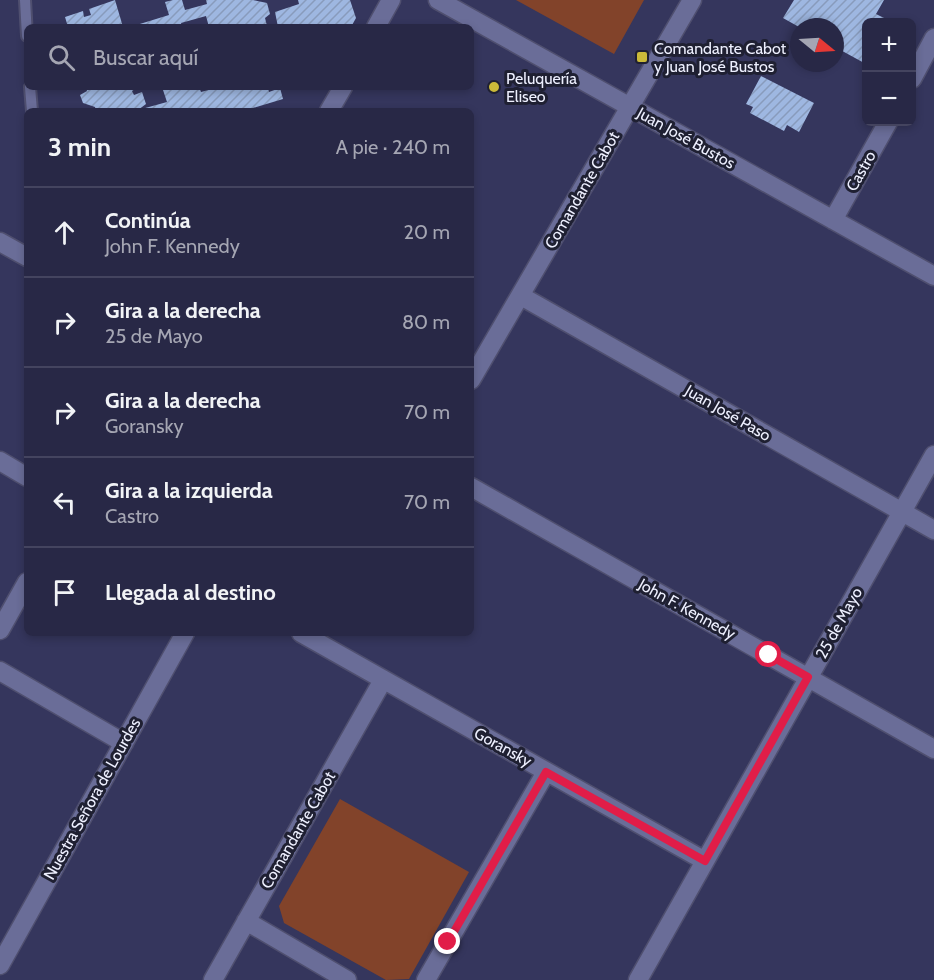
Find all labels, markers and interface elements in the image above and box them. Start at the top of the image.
north arrow [790,18,844,72]
map controls [862,18,916,126]
button: + [862,18,916,72]
search box [24,24,474,90]
place label: Comandante Cabot y Juan José Bustos [654,39,787,76]
icon: search [45,41,78,74]
text: Buscar aquí [93,44,198,71]
marker: Comandante Cabot y Juan José Bustos [635,50,649,64]
place label: Peluquería Eliseo [506,69,577,106]
button: − [862,72,916,126]
marker: Peluquería Eliseo [487,80,501,94]
street label: Juan José Bustos [633,103,739,173]
street label: Comandante Cabot [541,128,624,252]
text: 3 min [48,131,111,163]
text: A pie · 240 m [336,135,450,159]
street label: Castro [842,147,880,194]
text: Continúa [105,207,191,234]
icon: ahead [48,216,81,249]
text: 20 m [404,220,450,244]
text: John F. Kennedy [105,234,240,258]
text: Gira a la derecha [105,297,261,324]
icon: right [48,306,81,339]
text: 80 m [402,310,450,334]
text: 25 de Mayo [105,324,203,348]
street label: Juan José Paso [681,380,774,445]
text: Gira a la derecha [105,387,261,414]
icon: right [48,396,81,429]
text: 70 m [404,400,450,424]
text: Goransky [105,414,184,438]
text: Gira a la izquierda [105,477,273,504]
icon: left [48,486,81,519]
text: 70 m [404,490,450,514]
text: Castro [105,504,159,528]
street label: John F. Kennedy [634,574,739,643]
icon: arrive [48,576,81,609]
text: Llegada al destino [105,579,276,606]
street label: 25 de Mayo [812,584,866,662]
route start [755,641,781,667]
street label: Nuestra Señora de Lourdes [40,715,145,883]
street label: Goransky [471,723,535,771]
street label: Comandante Cabot [257,768,340,892]
route end [434,928,460,954]

